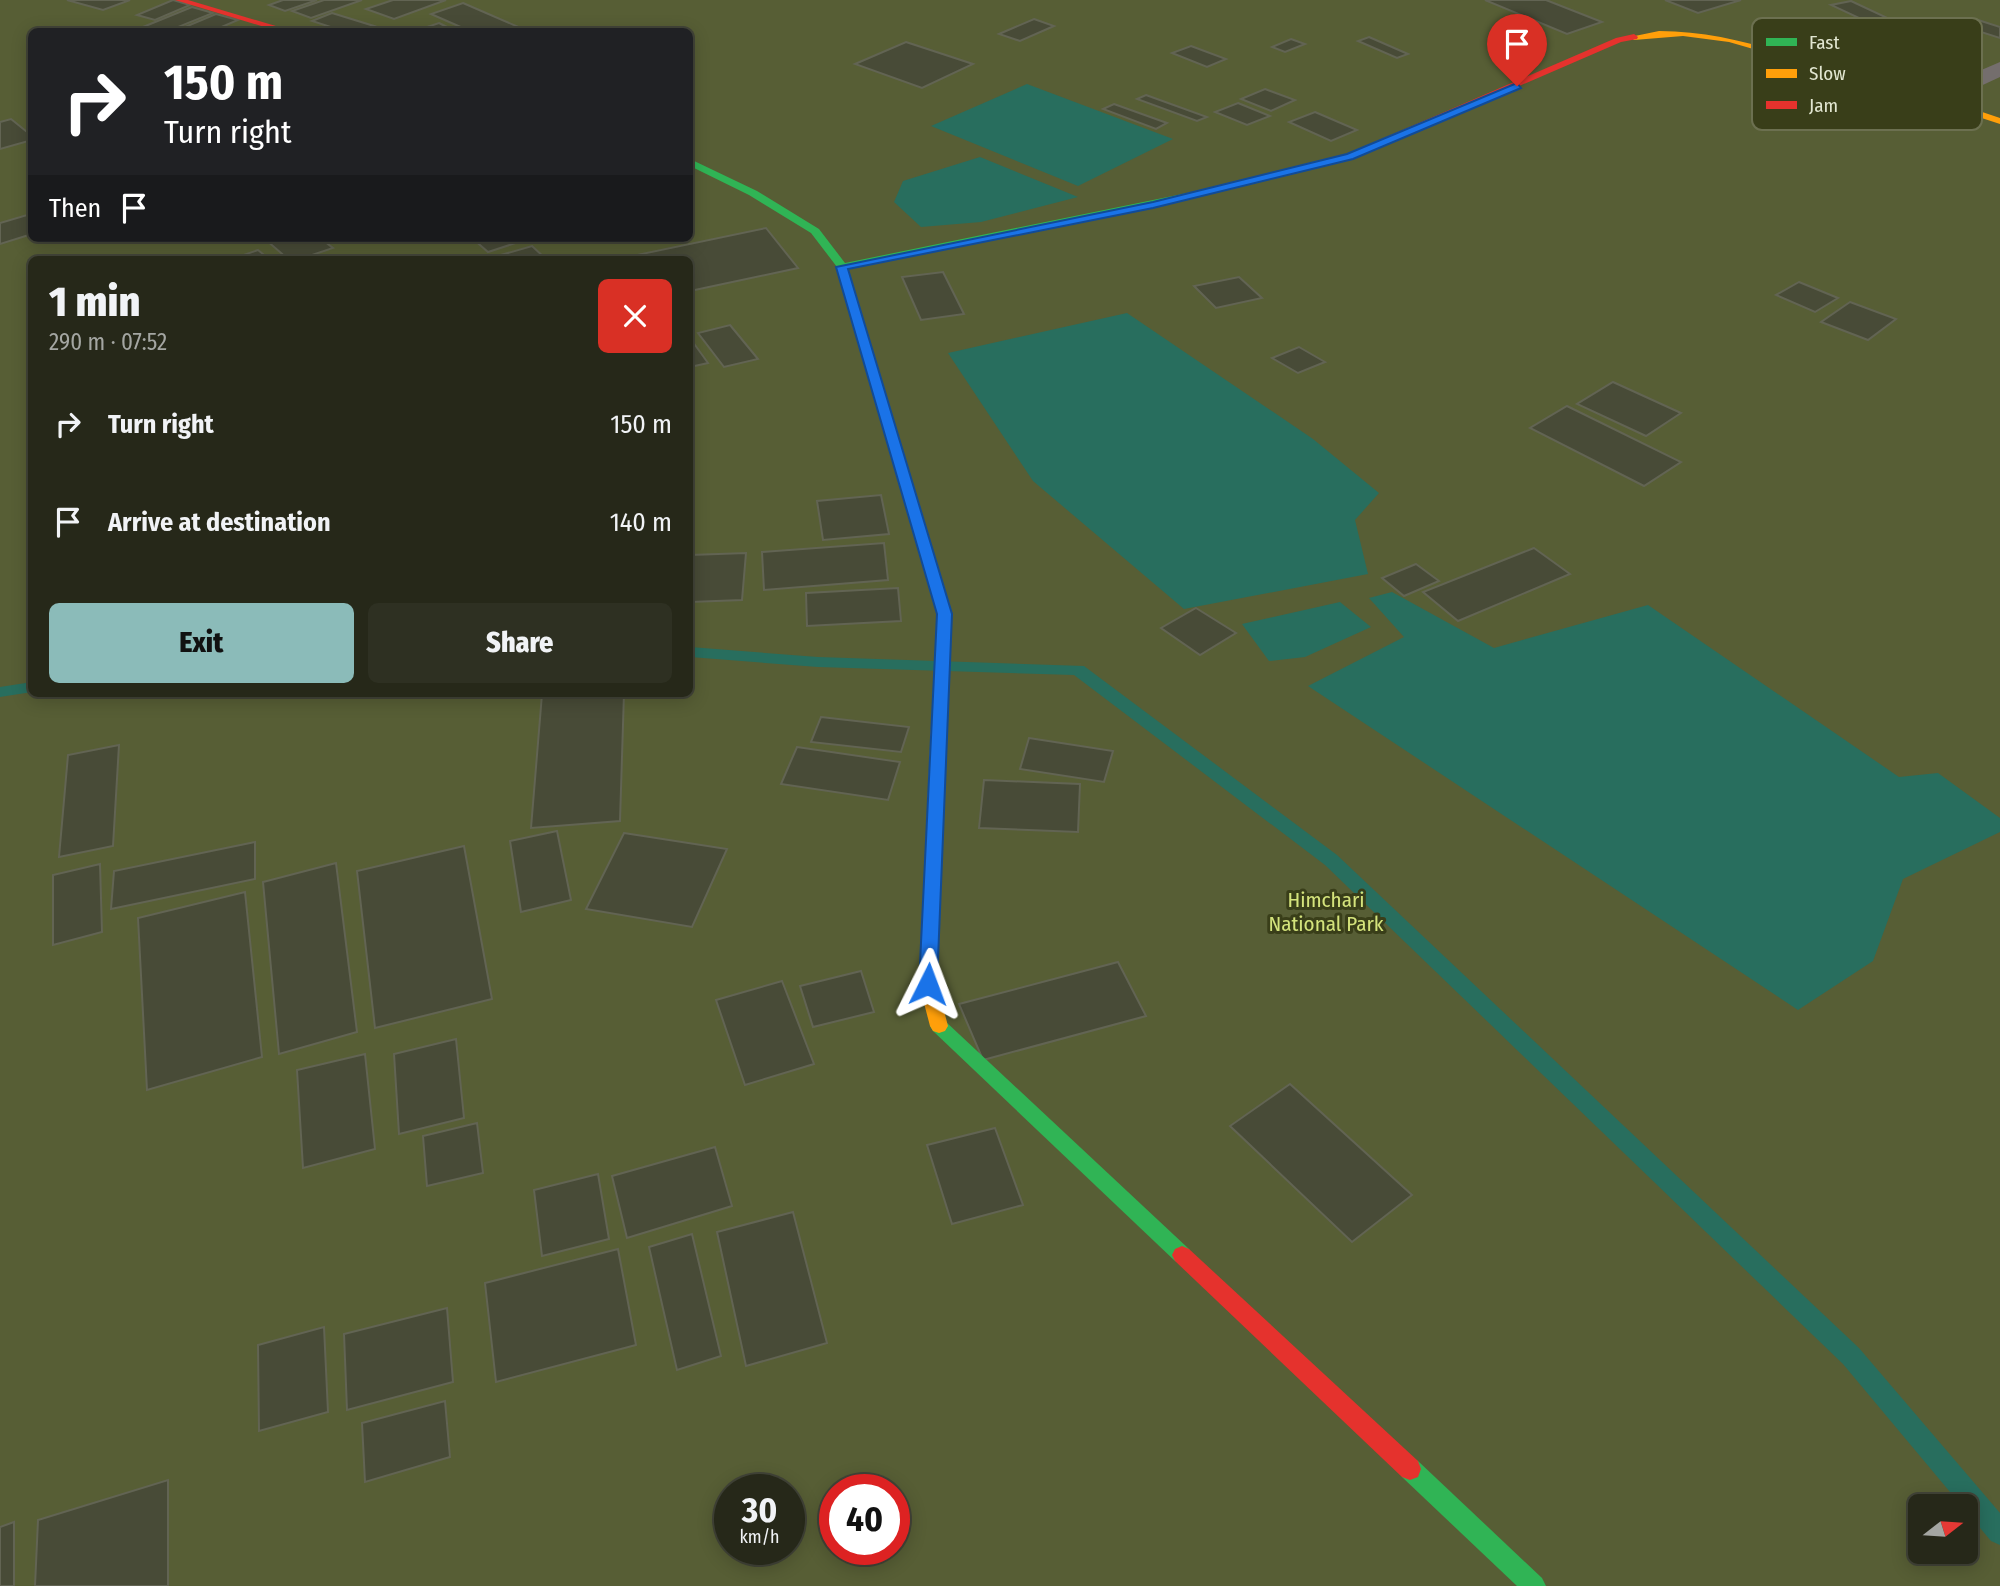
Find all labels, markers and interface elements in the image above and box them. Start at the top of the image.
pin [1487,14,1547,86]
legend [1752,18,1982,130]
icon: arrive [1498,25,1536,63]
text: Fast [1809,31,1840,54]
text: 150 m [164,53,283,112]
icon: right [49,56,140,147]
text: Slow [1809,62,1846,85]
text: Jam [1809,94,1838,117]
text: Turn right [164,113,291,151]
icon: arrive [115,189,153,227]
text: Then [49,193,101,224]
text: 1 min [49,277,140,327]
button: close [598,279,672,353]
text: 290 m · 07:52 [49,328,167,356]
icon: right [49,405,87,443]
text: Turn right [108,409,214,440]
text: 150 m [610,409,672,440]
icon: arrive [49,503,87,541]
text: Arrive at destination [108,507,331,538]
text: 140 m [610,507,672,538]
button: Exit [49,603,354,683]
button: Share [368,603,672,683]
park label: Himchari National Park [1268,887,1384,937]
position arrow [891,947,965,1021]
speed limit sign: 40 [819,1474,910,1565]
text: 30 [742,1489,777,1531]
north arrow [1908,1494,1978,1564]
map controls [1908,1494,1978,1564]
text: km/h [739,1526,780,1548]

